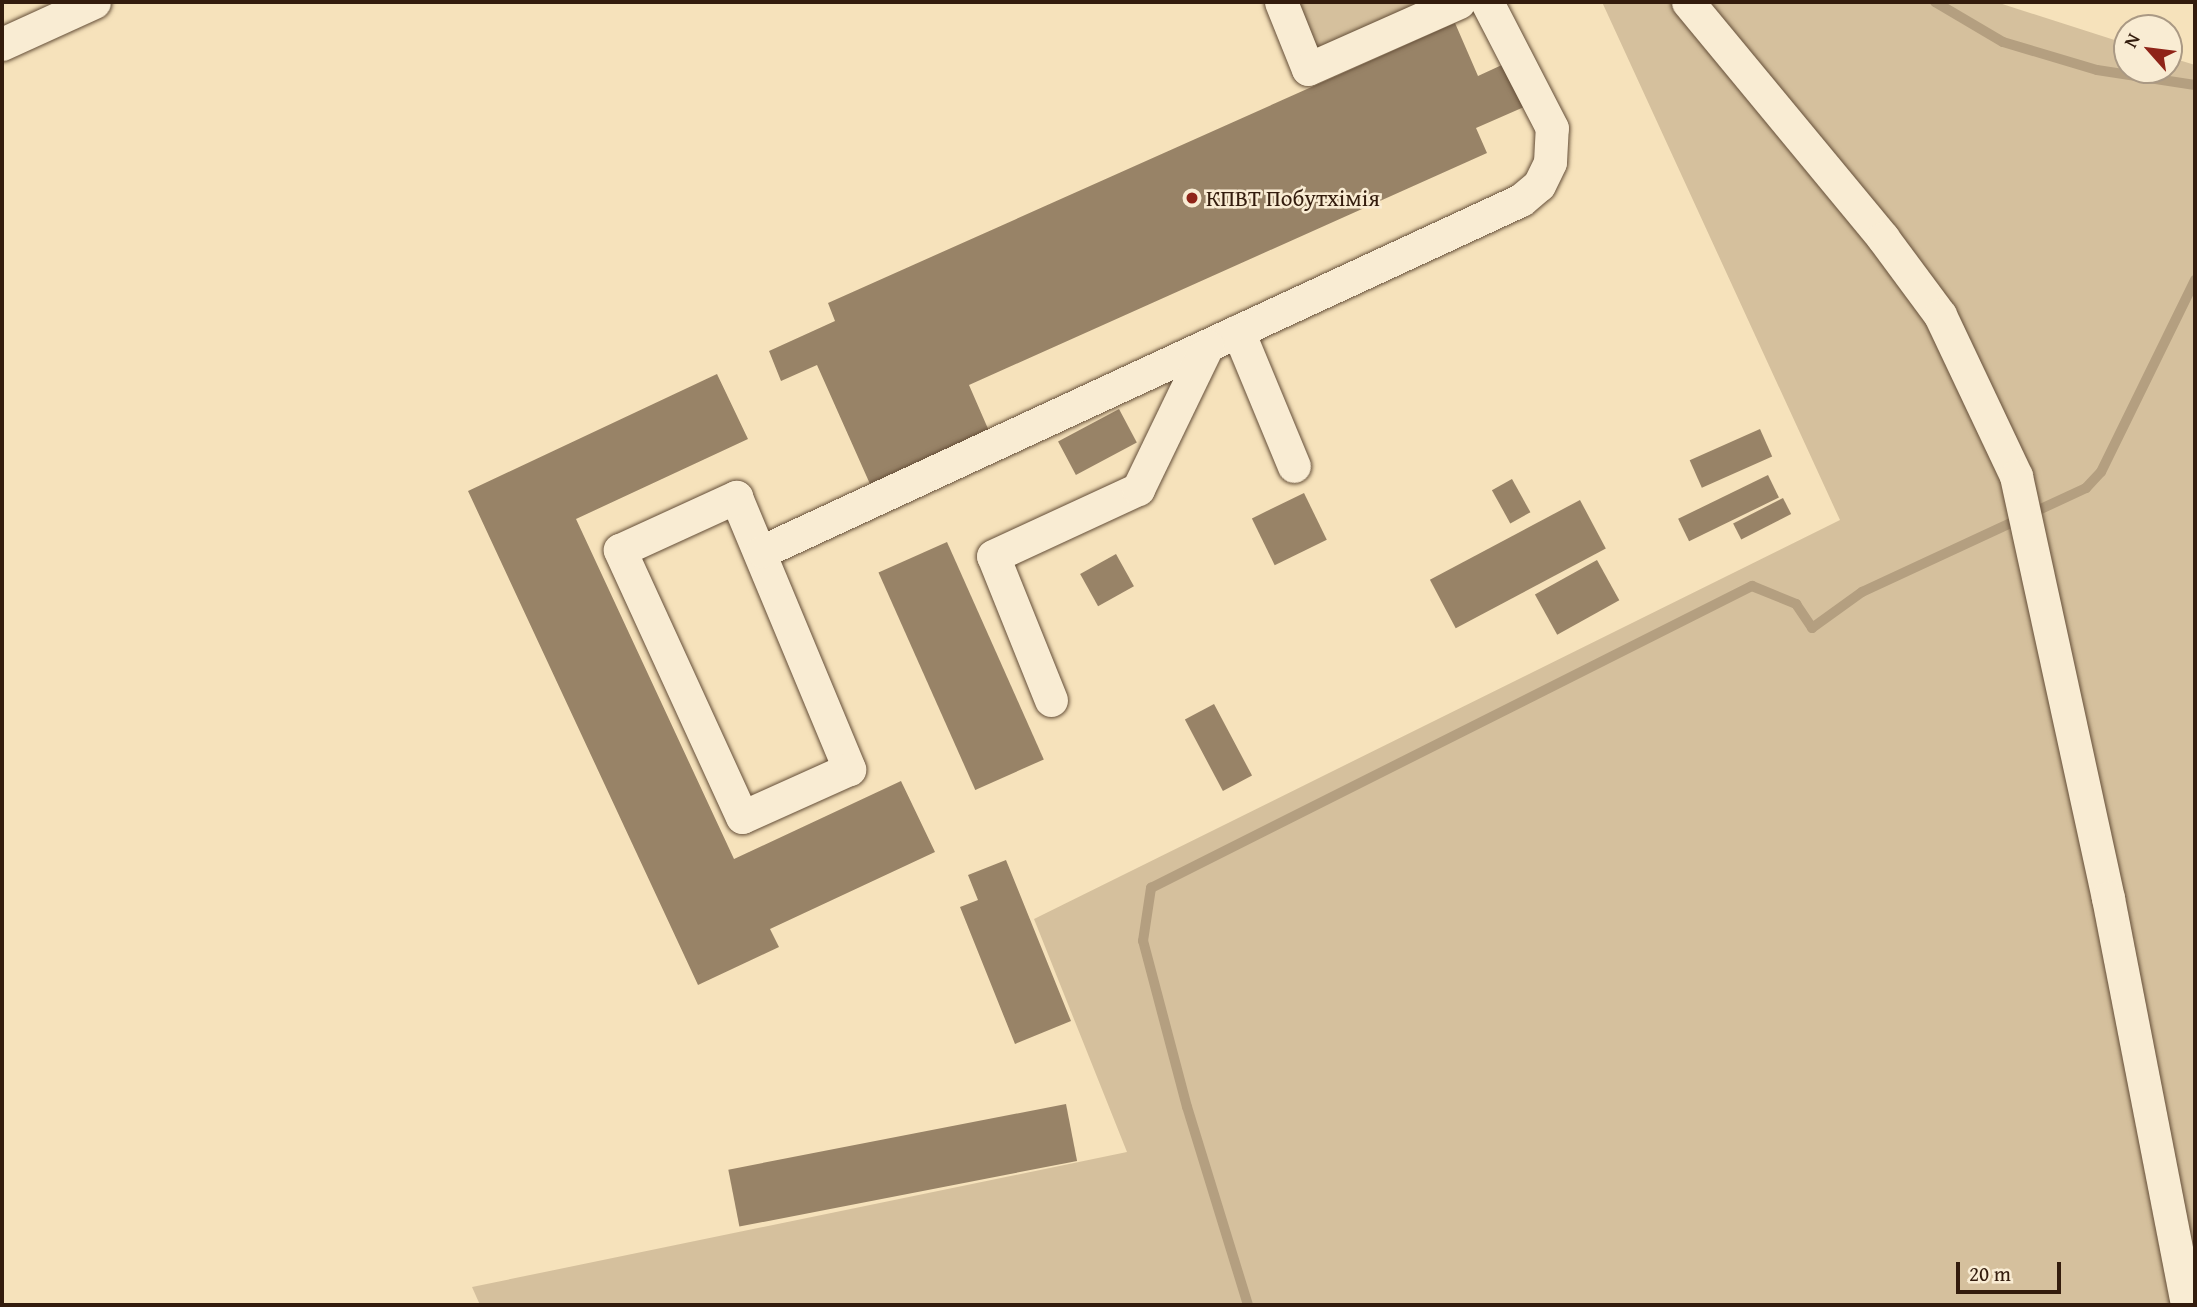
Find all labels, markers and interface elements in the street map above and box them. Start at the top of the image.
north arrow [2113,14,2183,84]
text: N [2116,28,2147,52]
place label: КПВТ Побутхімія [1206,184,1380,212]
marker: КПВТ Побутхімія [1184,190,1200,206]
scale bar [1959,1248,2064,1292]
text: 20 m [1969,1258,2011,1289]

